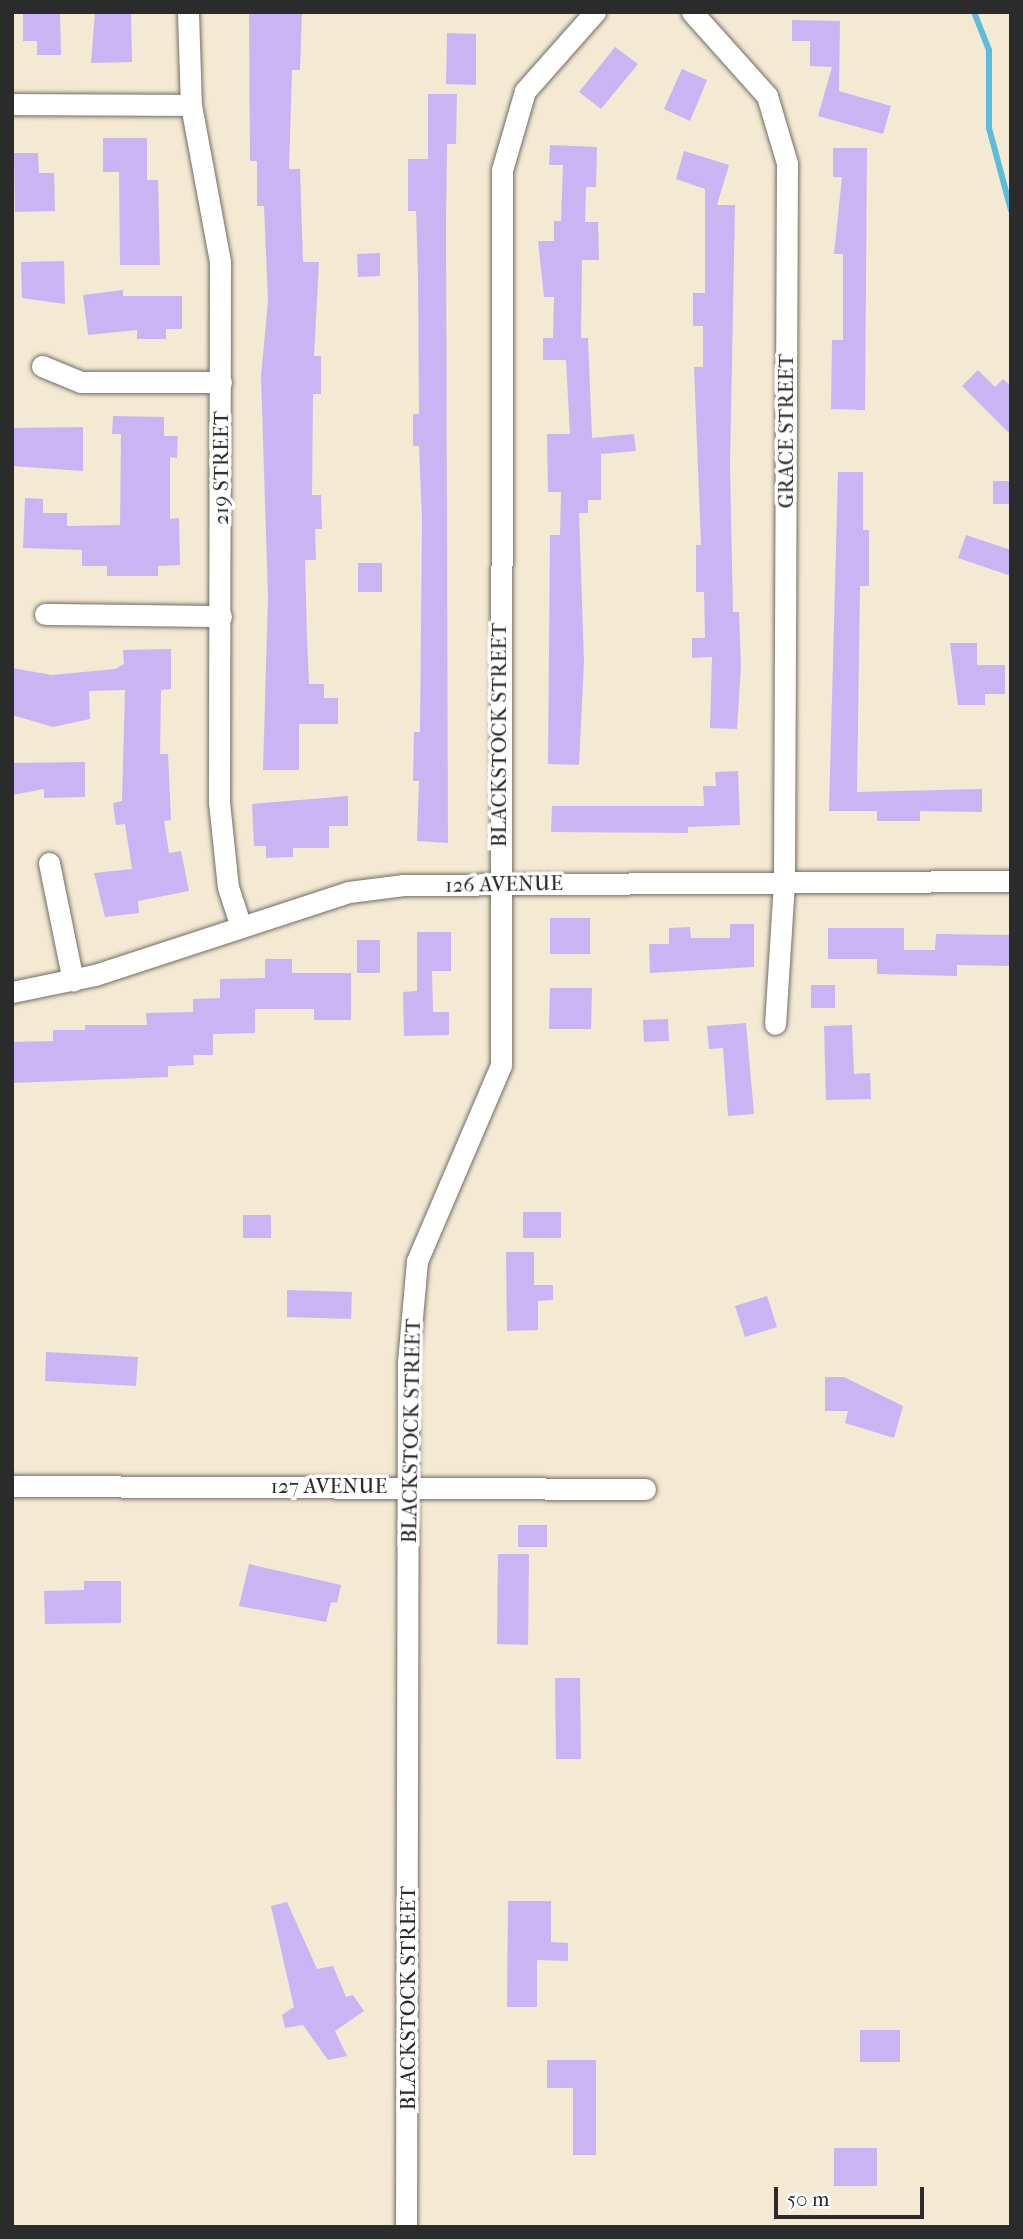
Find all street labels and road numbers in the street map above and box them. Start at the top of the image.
street label: GRACE STREET [773,354,799,508]
street label: 219 STREET [208,411,234,525]
street label: BLACKSTOCK STREET [486,623,512,847]
street label: 126 AVENUE [445,870,563,898]
street label: BLACKSTOCK STREET [396,1319,426,1543]
street label: 127 AVENUE [271,1473,387,1499]
street label: BLACKSTOCK STREET [395,1886,421,2110]

